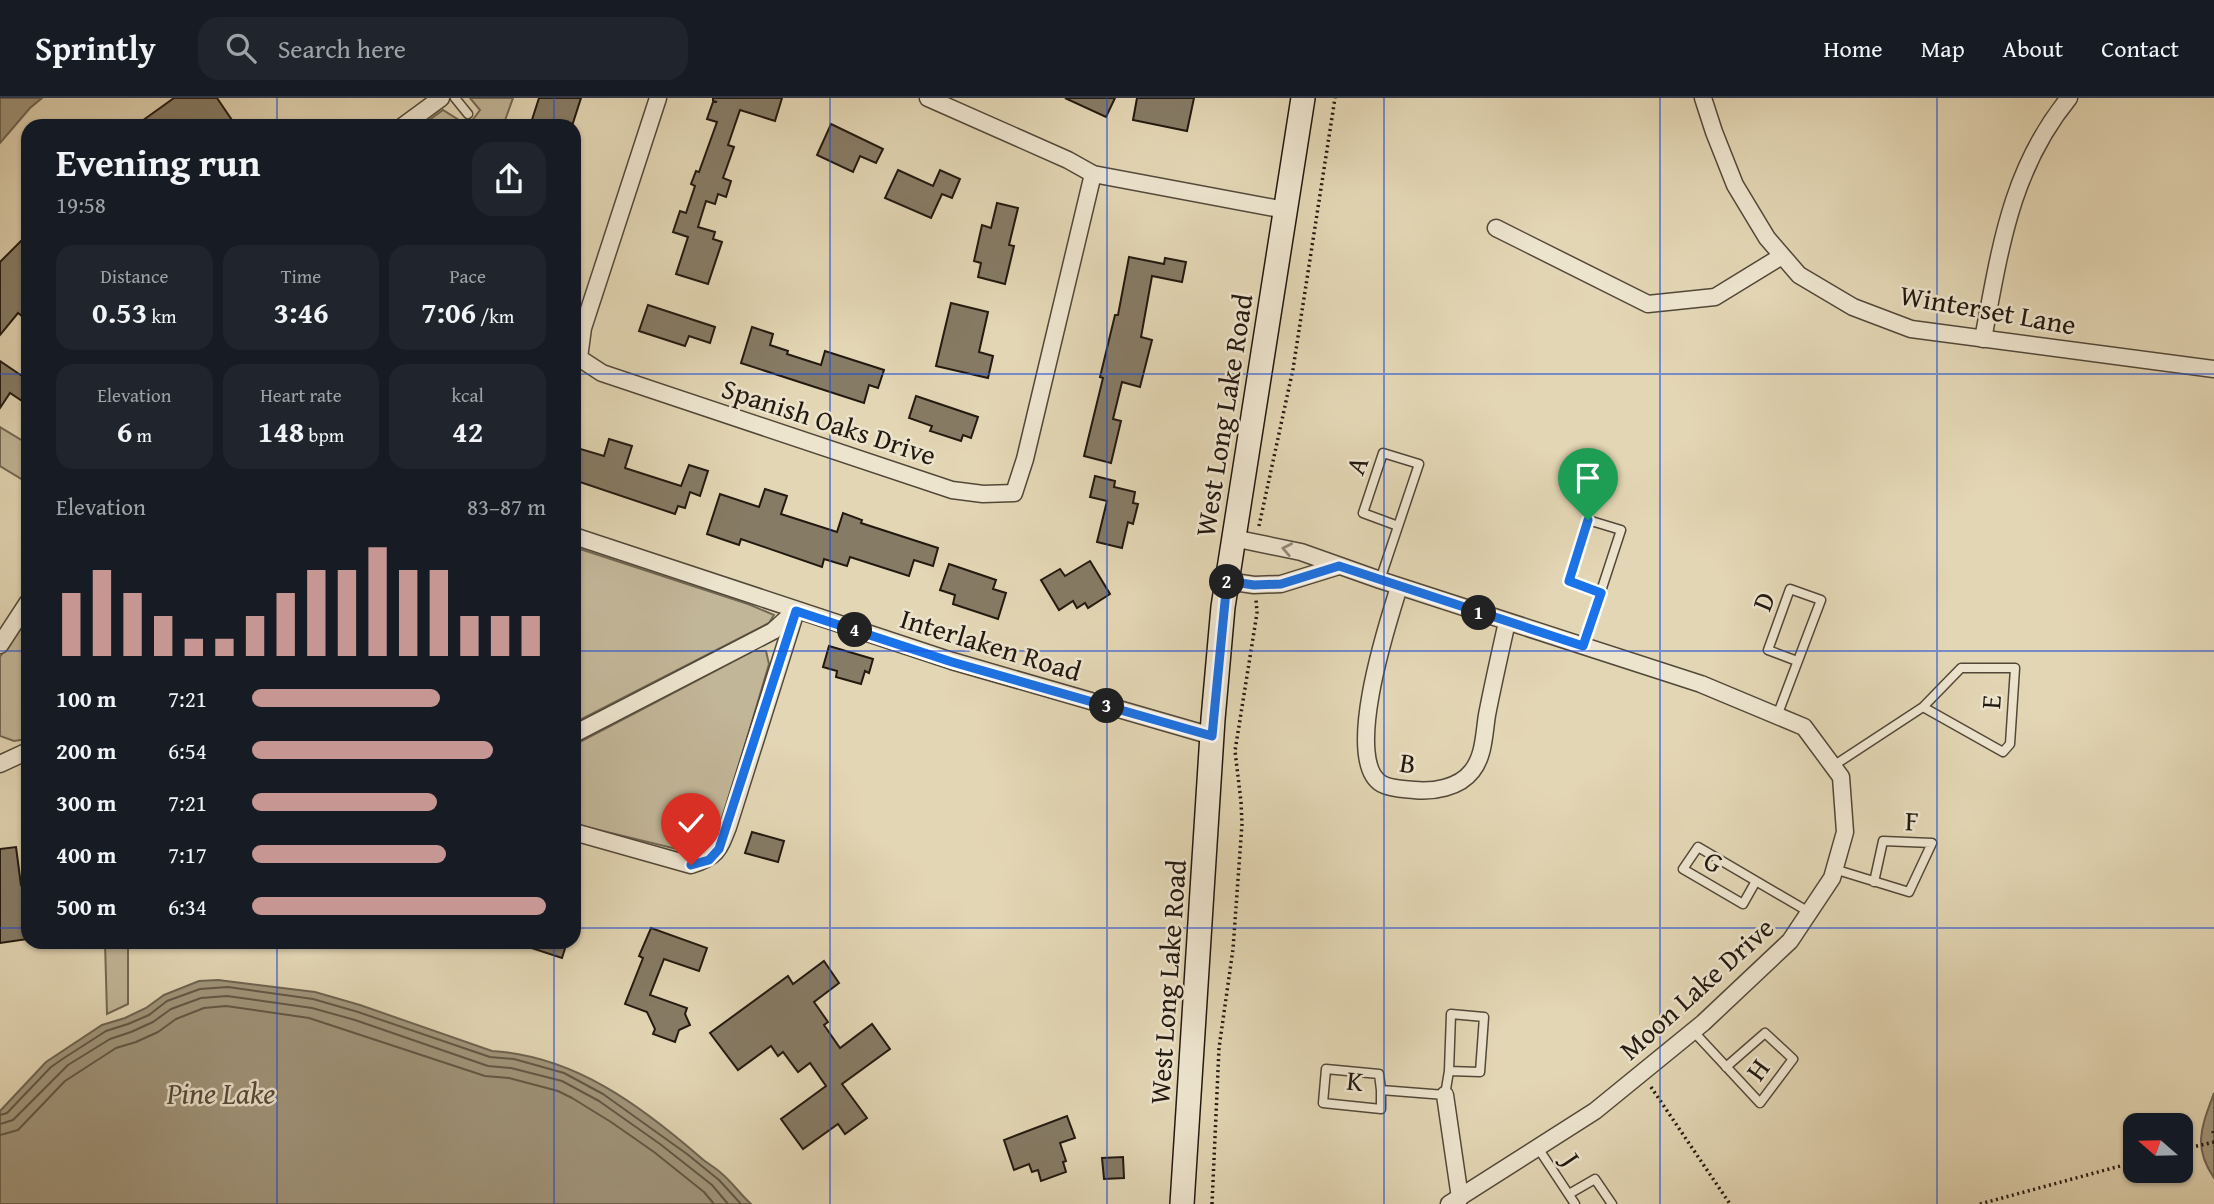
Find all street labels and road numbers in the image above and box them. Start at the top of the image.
street label: Winterset Lane [1897,273,2079,345]
street label: West Long Lake Road [1184,291,1262,539]
street label: Spanish Oaks Drive [717,367,941,475]
street label: A [1334,449,1378,481]
street label: D [1741,585,1785,617]
street label: Interlaken Road [895,597,1087,691]
street label: E [1969,694,2011,710]
street label: B [1397,741,1419,783]
street label: F [1904,799,1920,841]
street label: G [1696,839,1732,883]
street label: West Long Lake Road [1138,858,1196,1106]
street label: Moon Lake Drive [1609,907,1783,1069]
street label: H [1735,1049,1779,1089]
street label: K [1345,1059,1366,1101]
street label: J [1551,1141,1591,1174]

